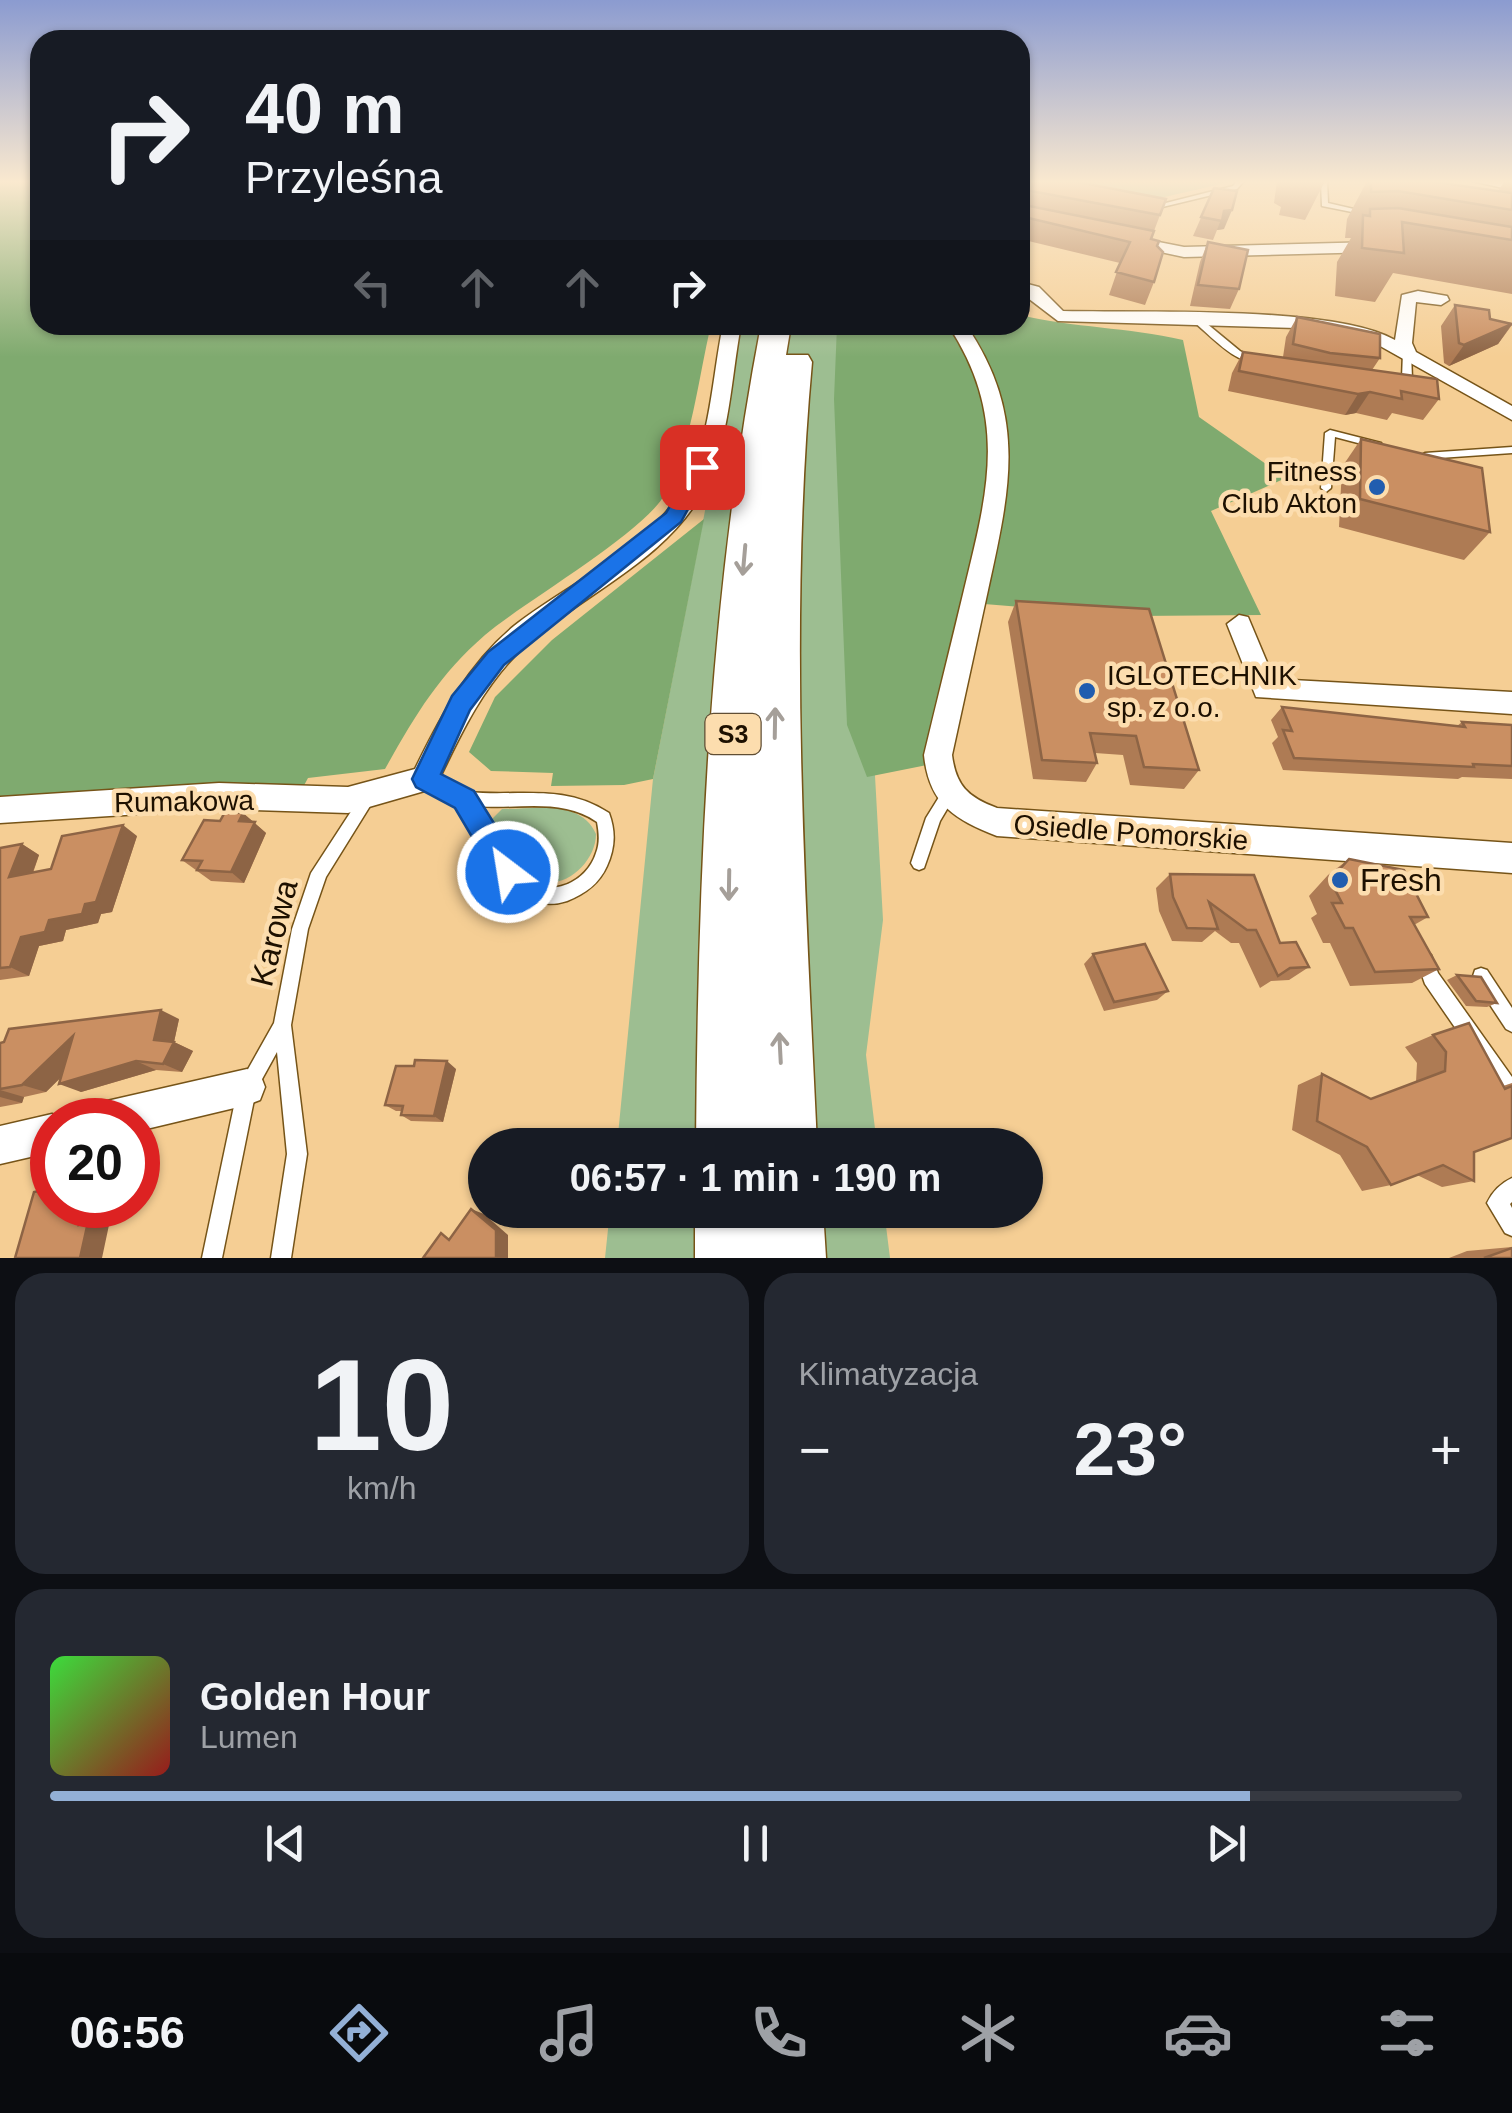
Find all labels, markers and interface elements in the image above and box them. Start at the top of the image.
icon: right [80,70,210,200]
text: 40 m [245,70,405,148]
text: Przyleśna [245,152,443,203]
icon: left [345,260,400,315]
icon: ahead [450,260,505,315]
icon: ahead [555,260,610,315]
icon: right [660,260,715,315]
pin [660,425,745,510]
icon: arrive [675,440,730,495]
place label: Fitness Club Akton [1222,456,1357,519]
marker: Fitness Club Akton [1366,476,1388,498]
one-way arrow [734,544,753,576]
place label: IGLOTECHNIK sp. z o.o. [1107,660,1297,723]
marker: IGLOTECHNIK sp. z o.o. [1076,680,1098,702]
one-way arrow [766,707,785,739]
road number: S3 [706,714,760,754]
street label: Rumakowa [114,785,255,818]
street label: Osiedle Pomorskie [1013,809,1249,856]
position arrow [456,820,560,924]
place label: Fresh [1360,862,1442,898]
one-way arrow [720,868,738,900]
marker: Fresh [1329,869,1351,891]
street label: Karowa [243,876,305,990]
one-way arrow [770,1032,789,1064]
speed limit sign: 20 [30,1098,160,1228]
text: 06:57 · 1 min · 190 m [570,1157,941,1199]
text: 10 [309,1332,454,1478]
text: Klimatyzacja [799,1356,978,1392]
text: 23° [1074,1407,1187,1491]
text: − [799,1419,831,1481]
text: + [1430,1419,1462,1481]
text: km/h [347,1470,416,1506]
text: Golden Hour [200,1676,430,1718]
text: Lumen [200,1719,298,1755]
icon: previous [258,1816,313,1871]
icon: pause [728,1816,783,1871]
icon: next [1199,1816,1254,1871]
icon: directions [324,1998,394,2068]
icon: music [534,1998,604,2068]
icon: phone [744,1998,814,2068]
icon: climate [953,1998,1023,2068]
icon: car [1163,1998,1233,2068]
icon: filters [1372,1998,1442,2068]
text: 06:56 [70,2007,185,2058]

